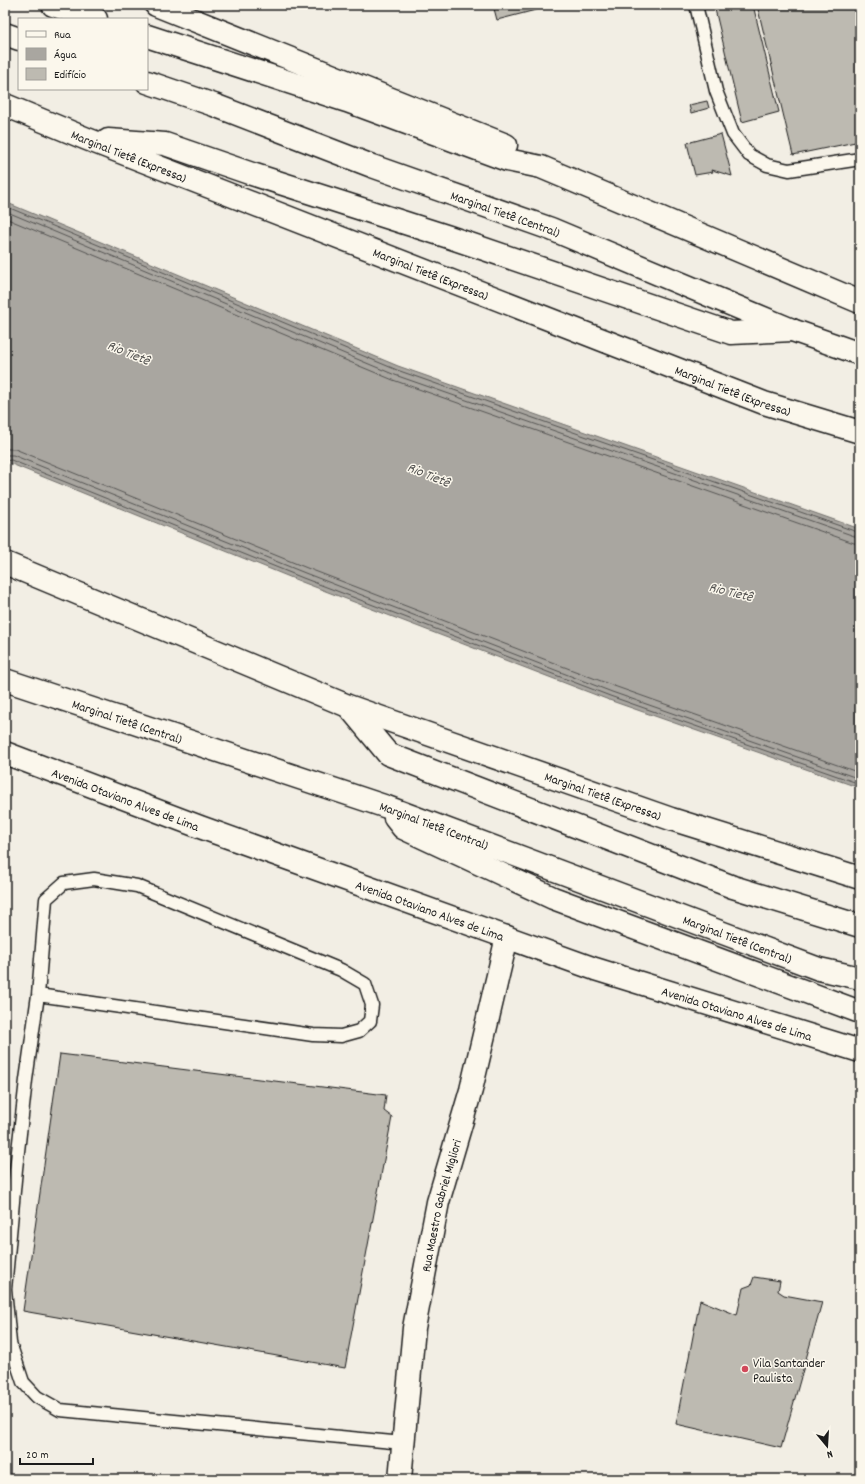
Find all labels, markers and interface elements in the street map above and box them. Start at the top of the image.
legend [18,18,148,90]
text: Rua [54,27,71,44]
text: Água [54,47,77,64]
text: Edifício [54,67,86,84]
street label: Marginal Tietê (Expressa) [68,126,189,189]
street label: Marginal Tietê (Central) [447,187,563,244]
street label: Marginal Tietê (Expressa) [370,244,491,307]
water label: Rio Tietê [104,336,153,372]
street label: Marginal Tietê (Expressa) [671,362,793,423]
water label: Rio Tietê [404,458,453,494]
water label: Rio Tietê [707,578,755,608]
street label: Marginal Tietê (Central) [69,696,184,750]
street label: Avenida Otaviano Alves de Lima [48,764,202,838]
street label: Marginal Tietê (Expressa) [541,768,663,827]
street label: Marginal Tietê (Central) [376,798,491,856]
street label: Avenida Otaviano Alves de Lima [352,877,507,948]
street label: Marginal Tietê (Central) [679,912,794,970]
street label: Avenida Otaviano Alves de Lima [659,983,815,1048]
street label: Rua Maestro Gabriel Migliori [418,1137,468,1274]
place label: Vila Santander Paulista [753,1355,825,1389]
marker: Vila Santander Paulista [740,1364,750,1374]
north arrow [807,1426,847,1466]
scale bar [20,1440,93,1466]
text: N [824,1445,835,1462]
text: 20 m [26,1447,49,1464]

